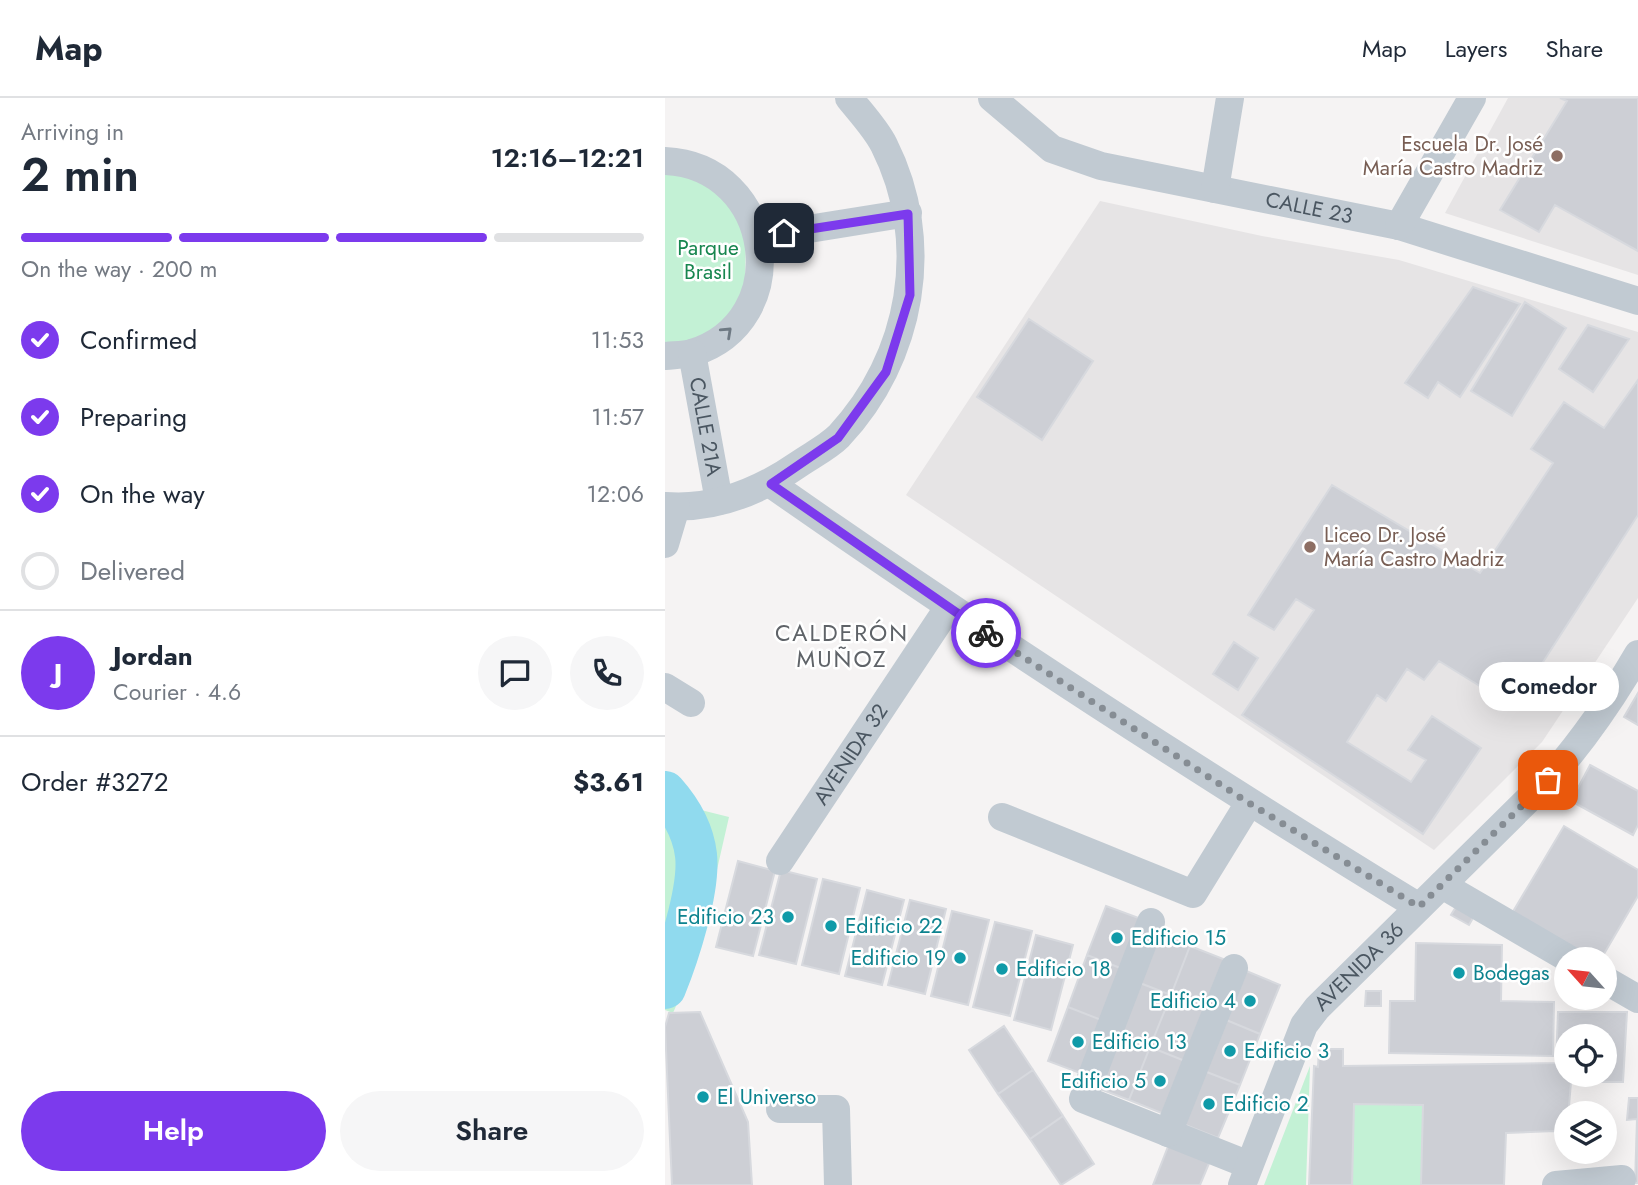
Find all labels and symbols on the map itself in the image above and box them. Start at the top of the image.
place label: Escuela Dr. José María Castro Madriz [1363,129,1543,183]
marker: Escuela Dr. José María Castro Madriz [1549,148,1565,164]
street label: CALLE 23 [1263,185,1355,231]
pin [754,203,814,263]
park label: Parque Brasil [677,233,739,287]
one-way arrow [719,327,732,340]
street label: CALLE 21A [682,375,729,479]
place label: Liceo Dr. José María Castro Madriz [1324,520,1505,574]
marker: Liceo Dr. José María Castro Madriz [1302,539,1318,555]
courier [951,598,1021,668]
district label: CALDERÓN MUÑOZ [775,616,909,676]
callout: Comedor [1478,661,1618,710]
street label: AVENIDA 32 [806,698,895,811]
pin [1518,750,1578,810]
place label: Edificio 23 [677,902,774,932]
marker: Edificio 23 [780,909,796,925]
place label: Edificio 22 [845,911,943,941]
street label: AVENIDA 36 [1307,915,1411,1018]
marker: Edificio 22 [823,918,839,934]
place label: Edificio 15 [1131,923,1226,953]
marker: Edificio 15 [1109,930,1125,946]
place label: Edificio 19 [851,943,946,973]
north arrow [1554,947,1617,1010]
marker: Edificio 19 [952,950,968,966]
place label: Edificio 18 [1016,954,1111,984]
place label: Bodegas [1473,958,1550,988]
marker: Edificio 18 [994,961,1010,977]
marker: Bodegas [1451,965,1467,981]
place label: Edificio 4 [1150,986,1236,1016]
marker: Edificio 4 [1242,993,1258,1009]
place label: Edificio 13 [1092,1027,1187,1057]
marker: Edificio 13 [1070,1034,1086,1050]
place label: Edificio 3 [1244,1036,1329,1066]
marker: Edificio 3 [1222,1043,1238,1059]
place label: Edificio 5 [1060,1066,1146,1096]
marker: Edificio 5 [1152,1073,1168,1089]
place label: El Universo [717,1082,816,1112]
marker: El Universo [695,1089,711,1105]
place label: Edificio 2 [1223,1089,1309,1119]
marker: Edificio 2 [1201,1096,1217,1112]

